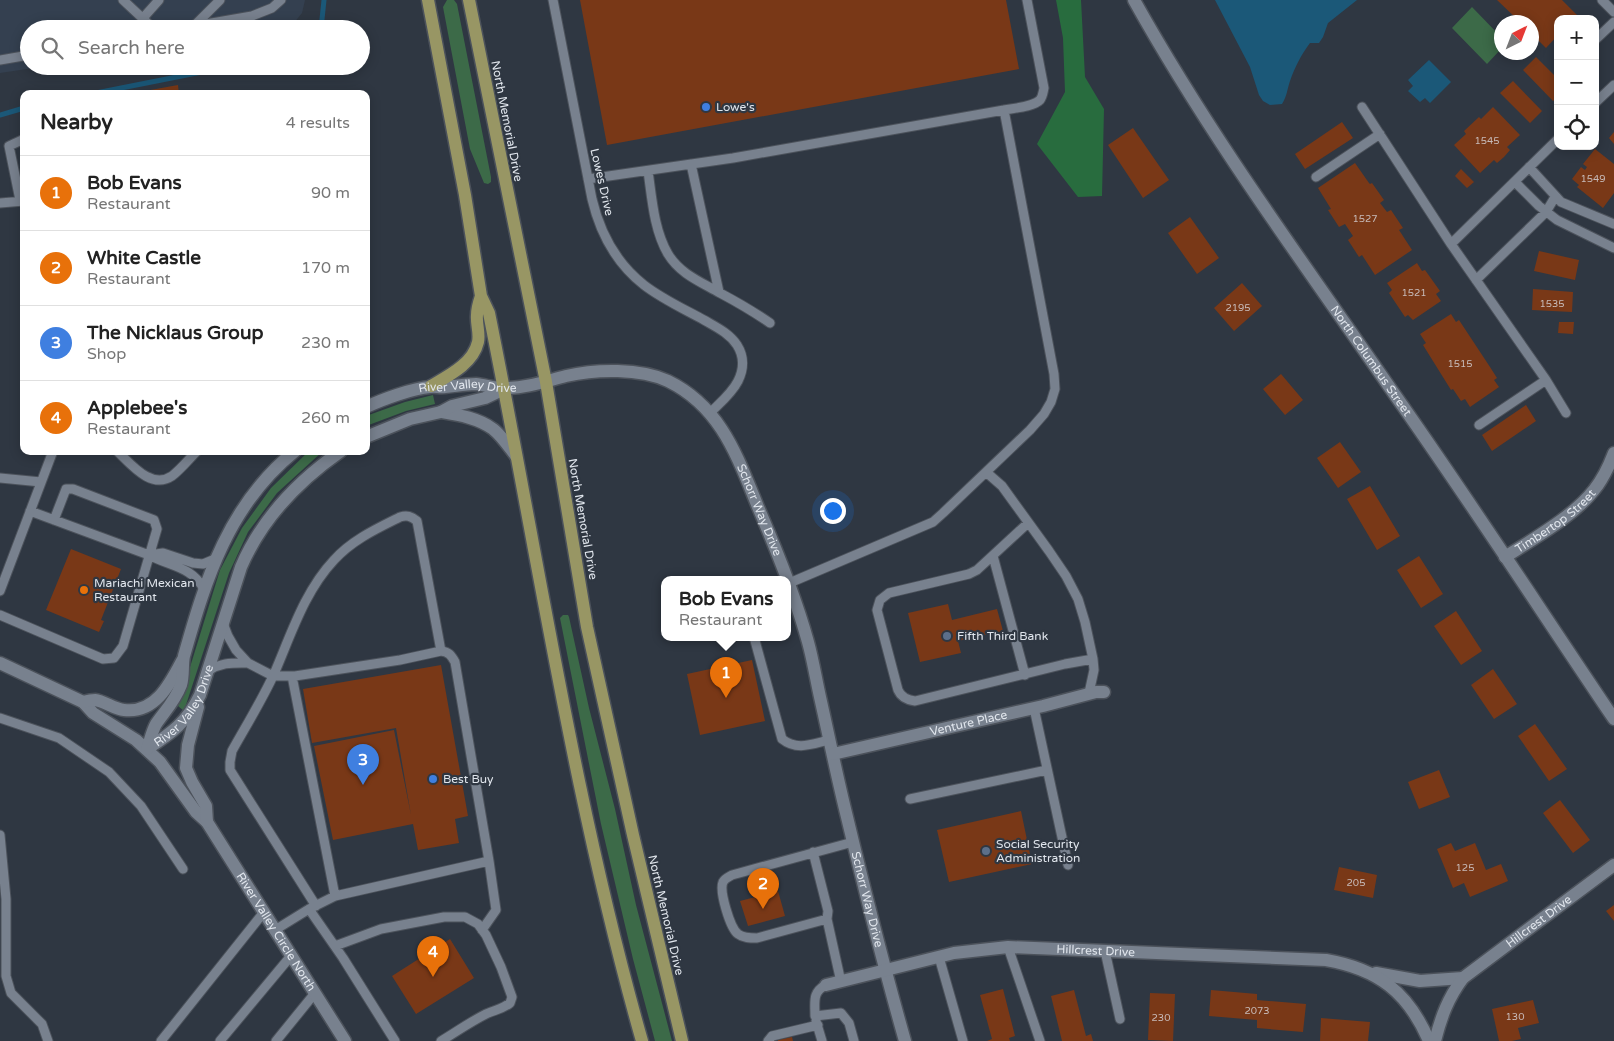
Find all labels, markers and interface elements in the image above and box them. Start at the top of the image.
north arrow [1494,15,1539,60]
map controls [1554,15,1599,150]
button: + [1554,15,1599,60]
search box [20,20,370,75]
icon: search [38,34,66,62]
text: Search here [78,37,185,59]
street label: North Memorial Drive [488,59,526,183]
button: − [1554,60,1599,105]
place label: Lowe's [716,100,755,114]
marker: Lowe's [700,101,712,113]
button: locate [1554,105,1599,150]
text: Nearby [40,110,113,135]
text: 4 results [286,113,350,133]
house number: 1545 [1474,135,1500,147]
street label: Lowes Drive [587,147,617,217]
text: Bob Evans [87,172,182,194]
house number: 1549 [1580,173,1606,185]
text: 1 [51,183,61,203]
text: 90 m [311,183,350,203]
text: Restaurant [87,194,171,214]
house number: 1527 [1352,213,1378,225]
text: White Castle [87,247,201,269]
text: 2 [51,258,61,278]
text: 170 m [301,258,350,278]
text: Restaurant [87,269,171,289]
house number: 1521 [1401,287,1427,299]
house number: 1535 [1539,298,1565,310]
house number: 2195 [1225,302,1251,314]
street label: North Columbus Street [1328,303,1415,419]
text: The Nicklaus Group [87,322,263,344]
text: 3 [51,333,61,353]
text: 230 m [301,333,350,353]
text: Shop [87,344,126,364]
house number: 1515 [1447,358,1473,370]
street label: River Valley Drive [417,377,517,396]
text: Applebee's [87,397,187,419]
text: 4 [51,408,61,428]
text: 260 m [301,408,350,428]
text: Restaurant [87,419,171,439]
street label: North Memorial Drive [565,457,601,581]
street label: Schorr Way Drive [734,462,785,558]
street label: Timbertop Street [1513,486,1599,556]
your location [820,498,846,524]
place label: Mariachi Mexican Restaurant [94,576,195,604]
popup [661,576,791,641]
marker: Mariachi Mexican Restaurant [78,584,90,596]
text: Bob Evans [679,588,773,610]
text: Restaurant [679,610,762,630]
place label: Fifth Third Bank [957,629,1049,643]
marker: Fifth Third Bank [941,630,953,642]
pin: 1 [710,657,742,698]
street label: River Valley Drive [151,663,216,750]
street label: Venture Place [929,707,1009,739]
pin: 3 [347,744,379,785]
place label: Best Buy [443,772,494,786]
marker: Best Buy [427,773,439,785]
place label: Social Security Administration [996,837,1080,865]
marker: Social Security Administration [980,845,992,857]
street label: Schorr Way Drive [849,850,886,949]
street label: North Memorial Drive [645,854,687,977]
house number: 125 [1456,862,1474,874]
pin: 2 [747,868,779,909]
street label: River Valley Circle North [234,870,319,994]
house number: 205 [1347,877,1365,889]
street label: Hillcrest Drive [1503,892,1575,950]
pin: 4 [417,936,449,977]
street label: Hillcrest Drive [1056,942,1135,959]
house number: 2073 [1244,1005,1270,1017]
house number: 130 [1506,1011,1524,1023]
house number: 230 [1152,1012,1170,1024]

